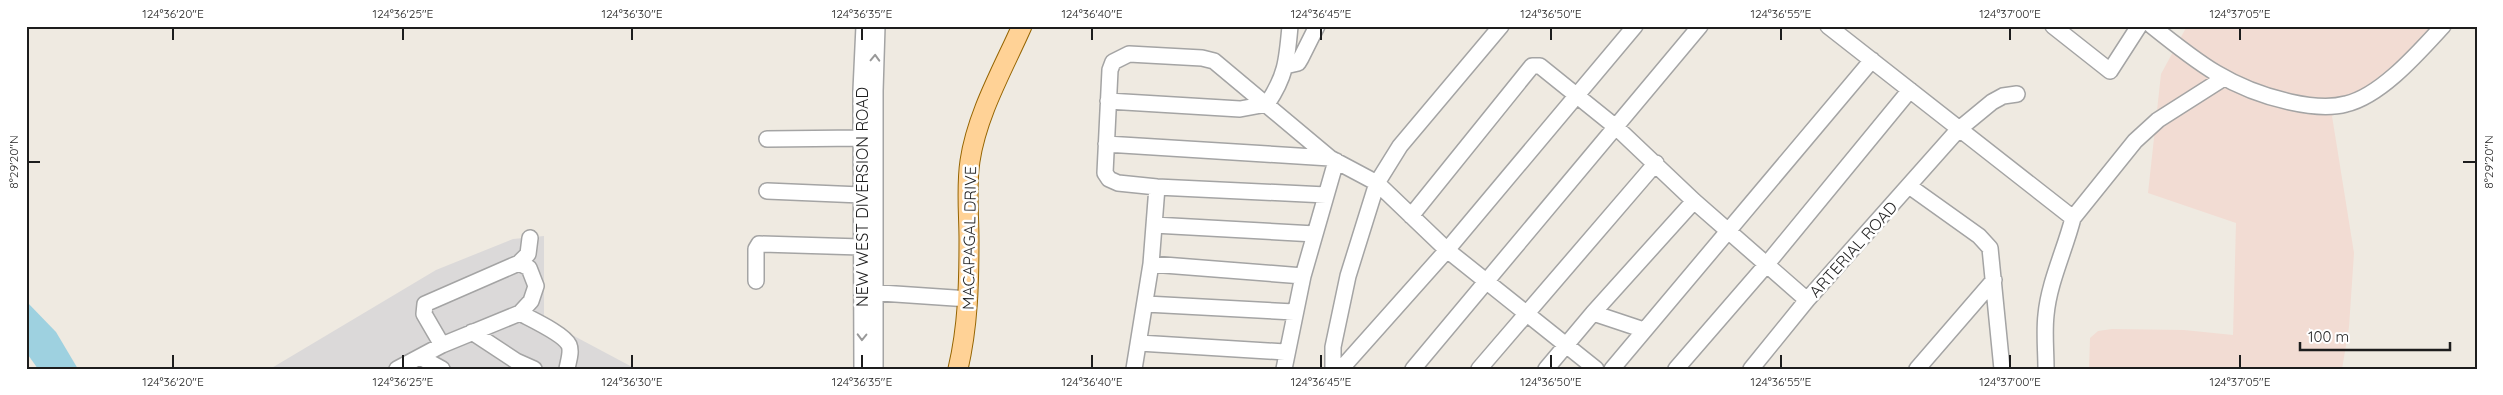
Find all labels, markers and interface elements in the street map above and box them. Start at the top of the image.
text: 124°36'20"E [142,6,204,21]
text: 124°36'25"E [373,6,434,21]
text: 124°36'30"E [601,6,663,21]
text: 124°36'35"E [832,6,892,21]
text: 124°36'40"E [1061,6,1123,21]
text: 124°36'45"E [1291,6,1351,21]
text: 124°36'50"E [1520,6,1582,21]
text: 124°36'55"E [1751,6,1812,21]
text: 124°37'00"E [1979,6,2041,21]
text: 124°37'05"E [2209,6,2271,21]
one-way arrow [870,53,881,61]
street label: NEW WEST DIVERSION ROAD [852,87,872,307]
text: 8°29'20"N [6,135,21,189]
text: 8°29'20"N [2481,135,2496,189]
street label: MACAPAGAL DRIVE [958,166,980,310]
street label: ARTERIAL ROAD [1805,197,1901,301]
scale bar [2300,320,2450,352]
text: 100 m [2308,327,2349,346]
one-way arrow [857,334,867,342]
text: 124°36'20"E [142,374,204,389]
text: 124°36'25"E [373,374,434,389]
text: 124°36'30"E [601,374,663,389]
text: 124°36'35"E [832,374,892,389]
text: 124°36'40"E [1061,374,1123,389]
text: 124°36'45"E [1291,374,1351,389]
text: 124°36'50"E [1520,374,1582,389]
text: 124°36'55"E [1751,374,1812,389]
text: 124°37'00"E [1979,374,2041,389]
text: 124°37'05"E [2209,374,2271,389]

